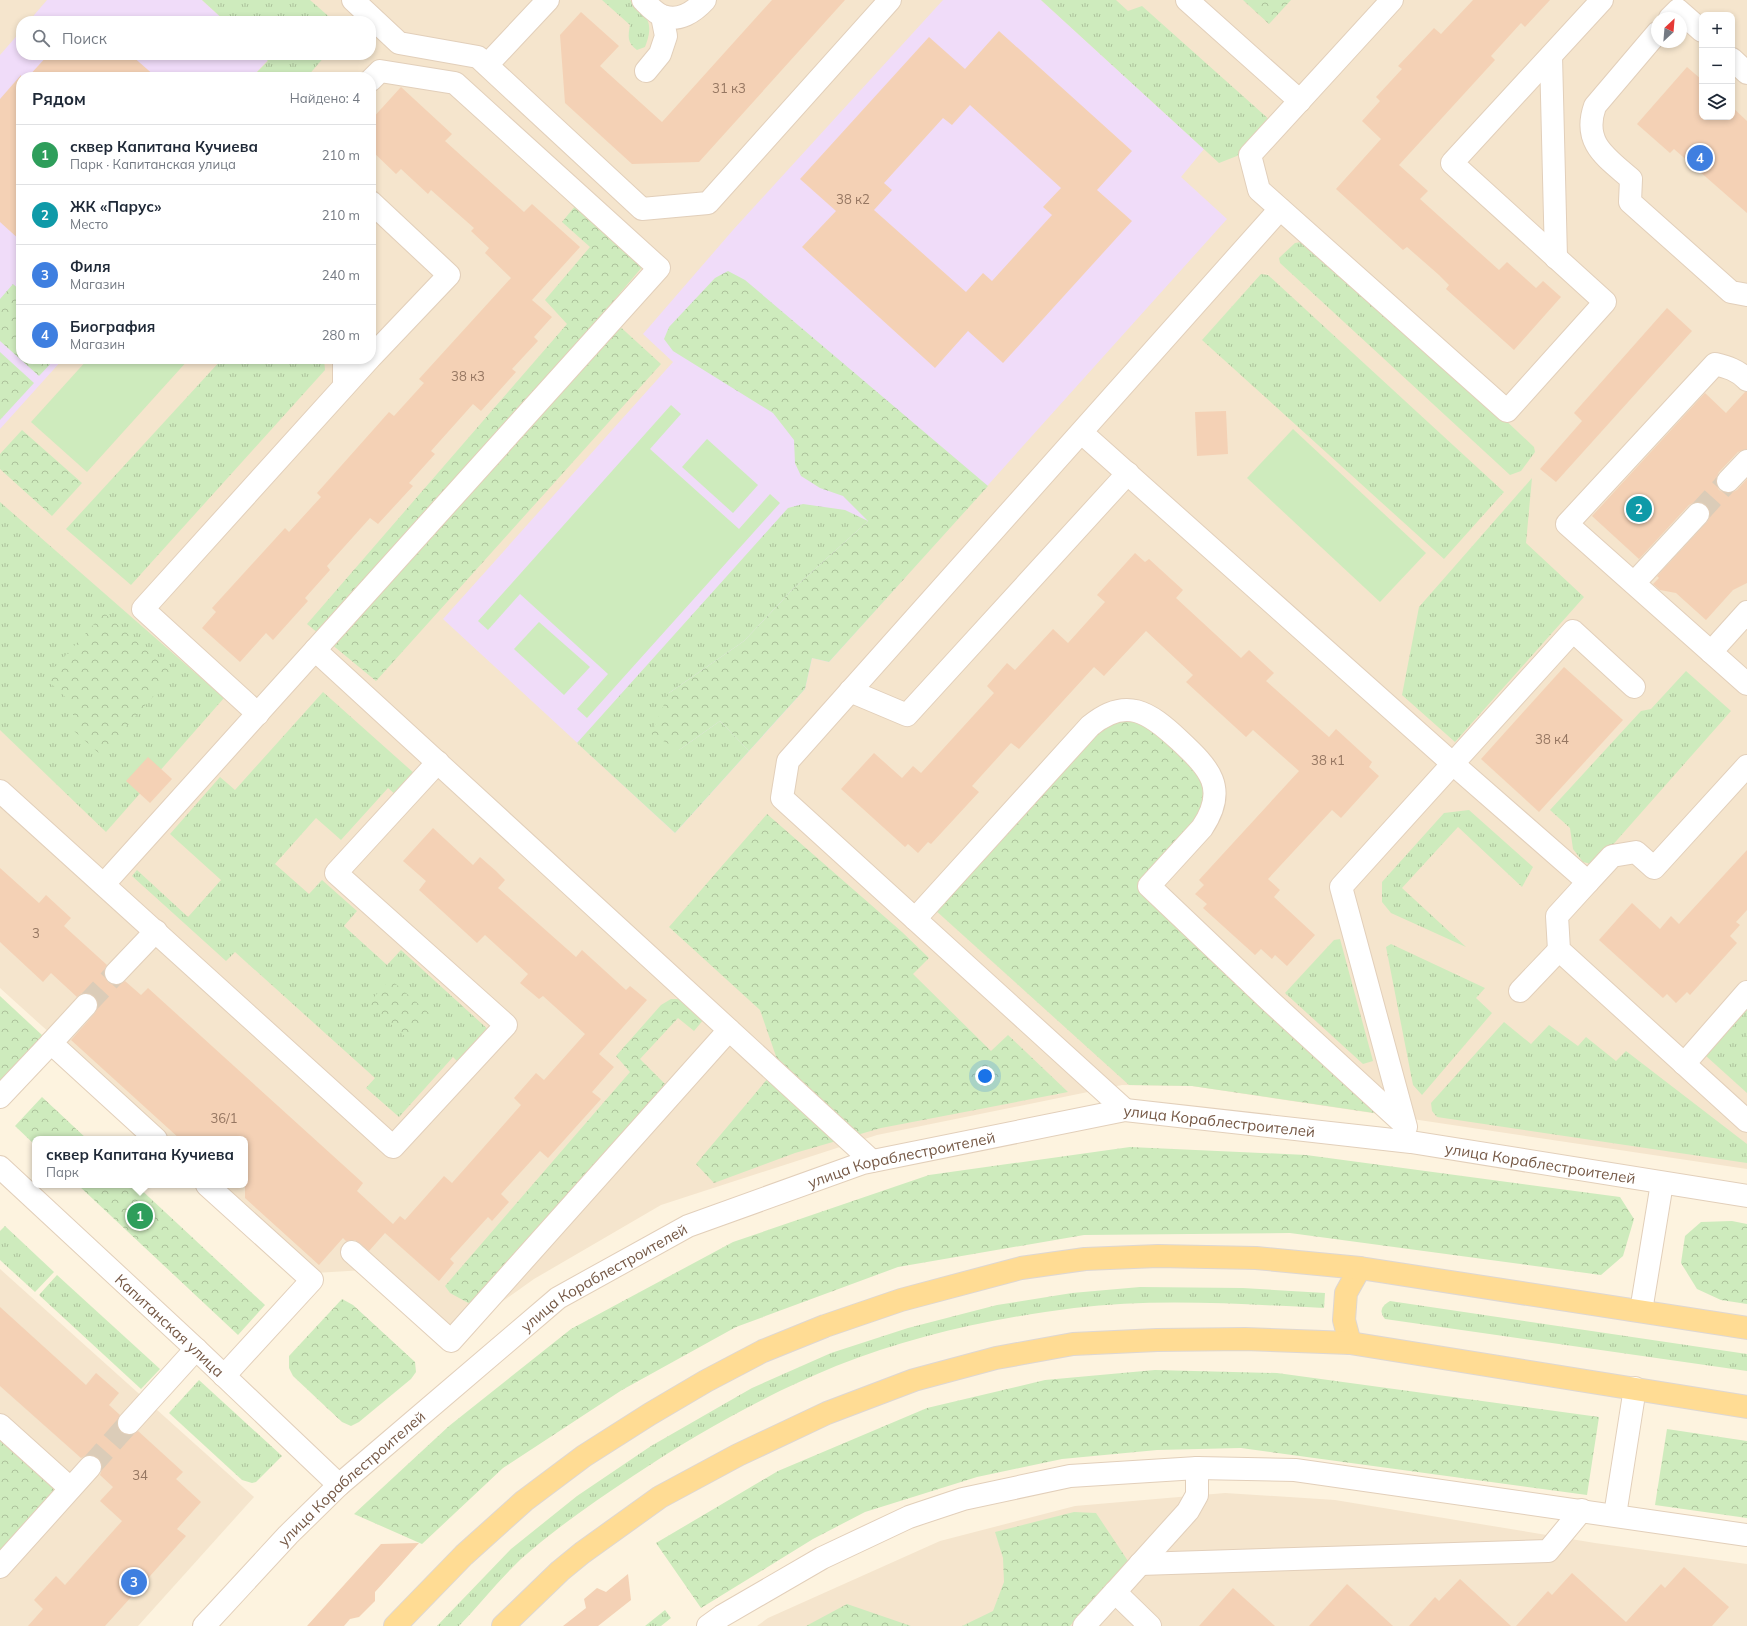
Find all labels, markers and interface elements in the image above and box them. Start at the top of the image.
north arrow [1651,12,1687,48]
map controls [1699,12,1735,120]
button: + [1699,12,1735,48]
search box [16,16,376,60]
icon: search [30,27,52,49]
text: Поиск [62,29,107,48]
button: − [1699,48,1735,84]
house number: 31 к3 [712,80,746,96]
button: layers [1699,84,1735,120]
text: Рядом [32,88,86,109]
text: Найдено: 4 [290,90,360,106]
text: сквер Капитана Кучиева [70,137,258,156]
pin: 4 [1687,143,1713,173]
text: 1 [41,147,49,163]
text: 210 m [322,147,360,163]
text: Парк · Капитанская улица [70,156,236,172]
house number: 38 к2 [836,191,870,207]
text: ЖК «Парус» [70,197,162,216]
text: 2 [41,207,49,223]
text: 210 m [322,207,360,223]
text: Место [70,216,108,232]
text: Филя [70,257,111,276]
text: 3 [41,267,49,283]
text: 240 m [322,267,360,283]
text: Магазин [70,276,125,292]
text: Биография [70,317,155,336]
text: 4 [41,327,49,343]
text: 280 m [322,327,360,343]
text: Магазин [70,336,125,352]
house number: 38 к3 [451,368,485,384]
pin: 2 [1626,494,1652,524]
house number: 38 к4 [1535,731,1569,747]
house number: 38 к1 [1311,752,1345,768]
house number: 3 [32,925,40,941]
your location [975,1066,995,1086]
street label: улица Кораблестроителей [1123,1100,1316,1141]
house number: 36/1 [210,1110,238,1126]
street label: улица Кораблестроителей [805,1127,997,1192]
popup [32,1136,248,1188]
street label: улица Кораблестроителей [1444,1138,1637,1187]
text: сквер Капитана Кучиева [46,1145,234,1164]
text: Парк [46,1164,79,1180]
pin: 1 [127,1201,153,1231]
street label: улица Кораблестроителей [516,1219,690,1335]
street label: Капитанская улица [111,1269,229,1381]
street label: улица Кораблестроителей [273,1406,429,1550]
house number: 34 [132,1467,148,1483]
pin: 3 [121,1567,147,1597]

